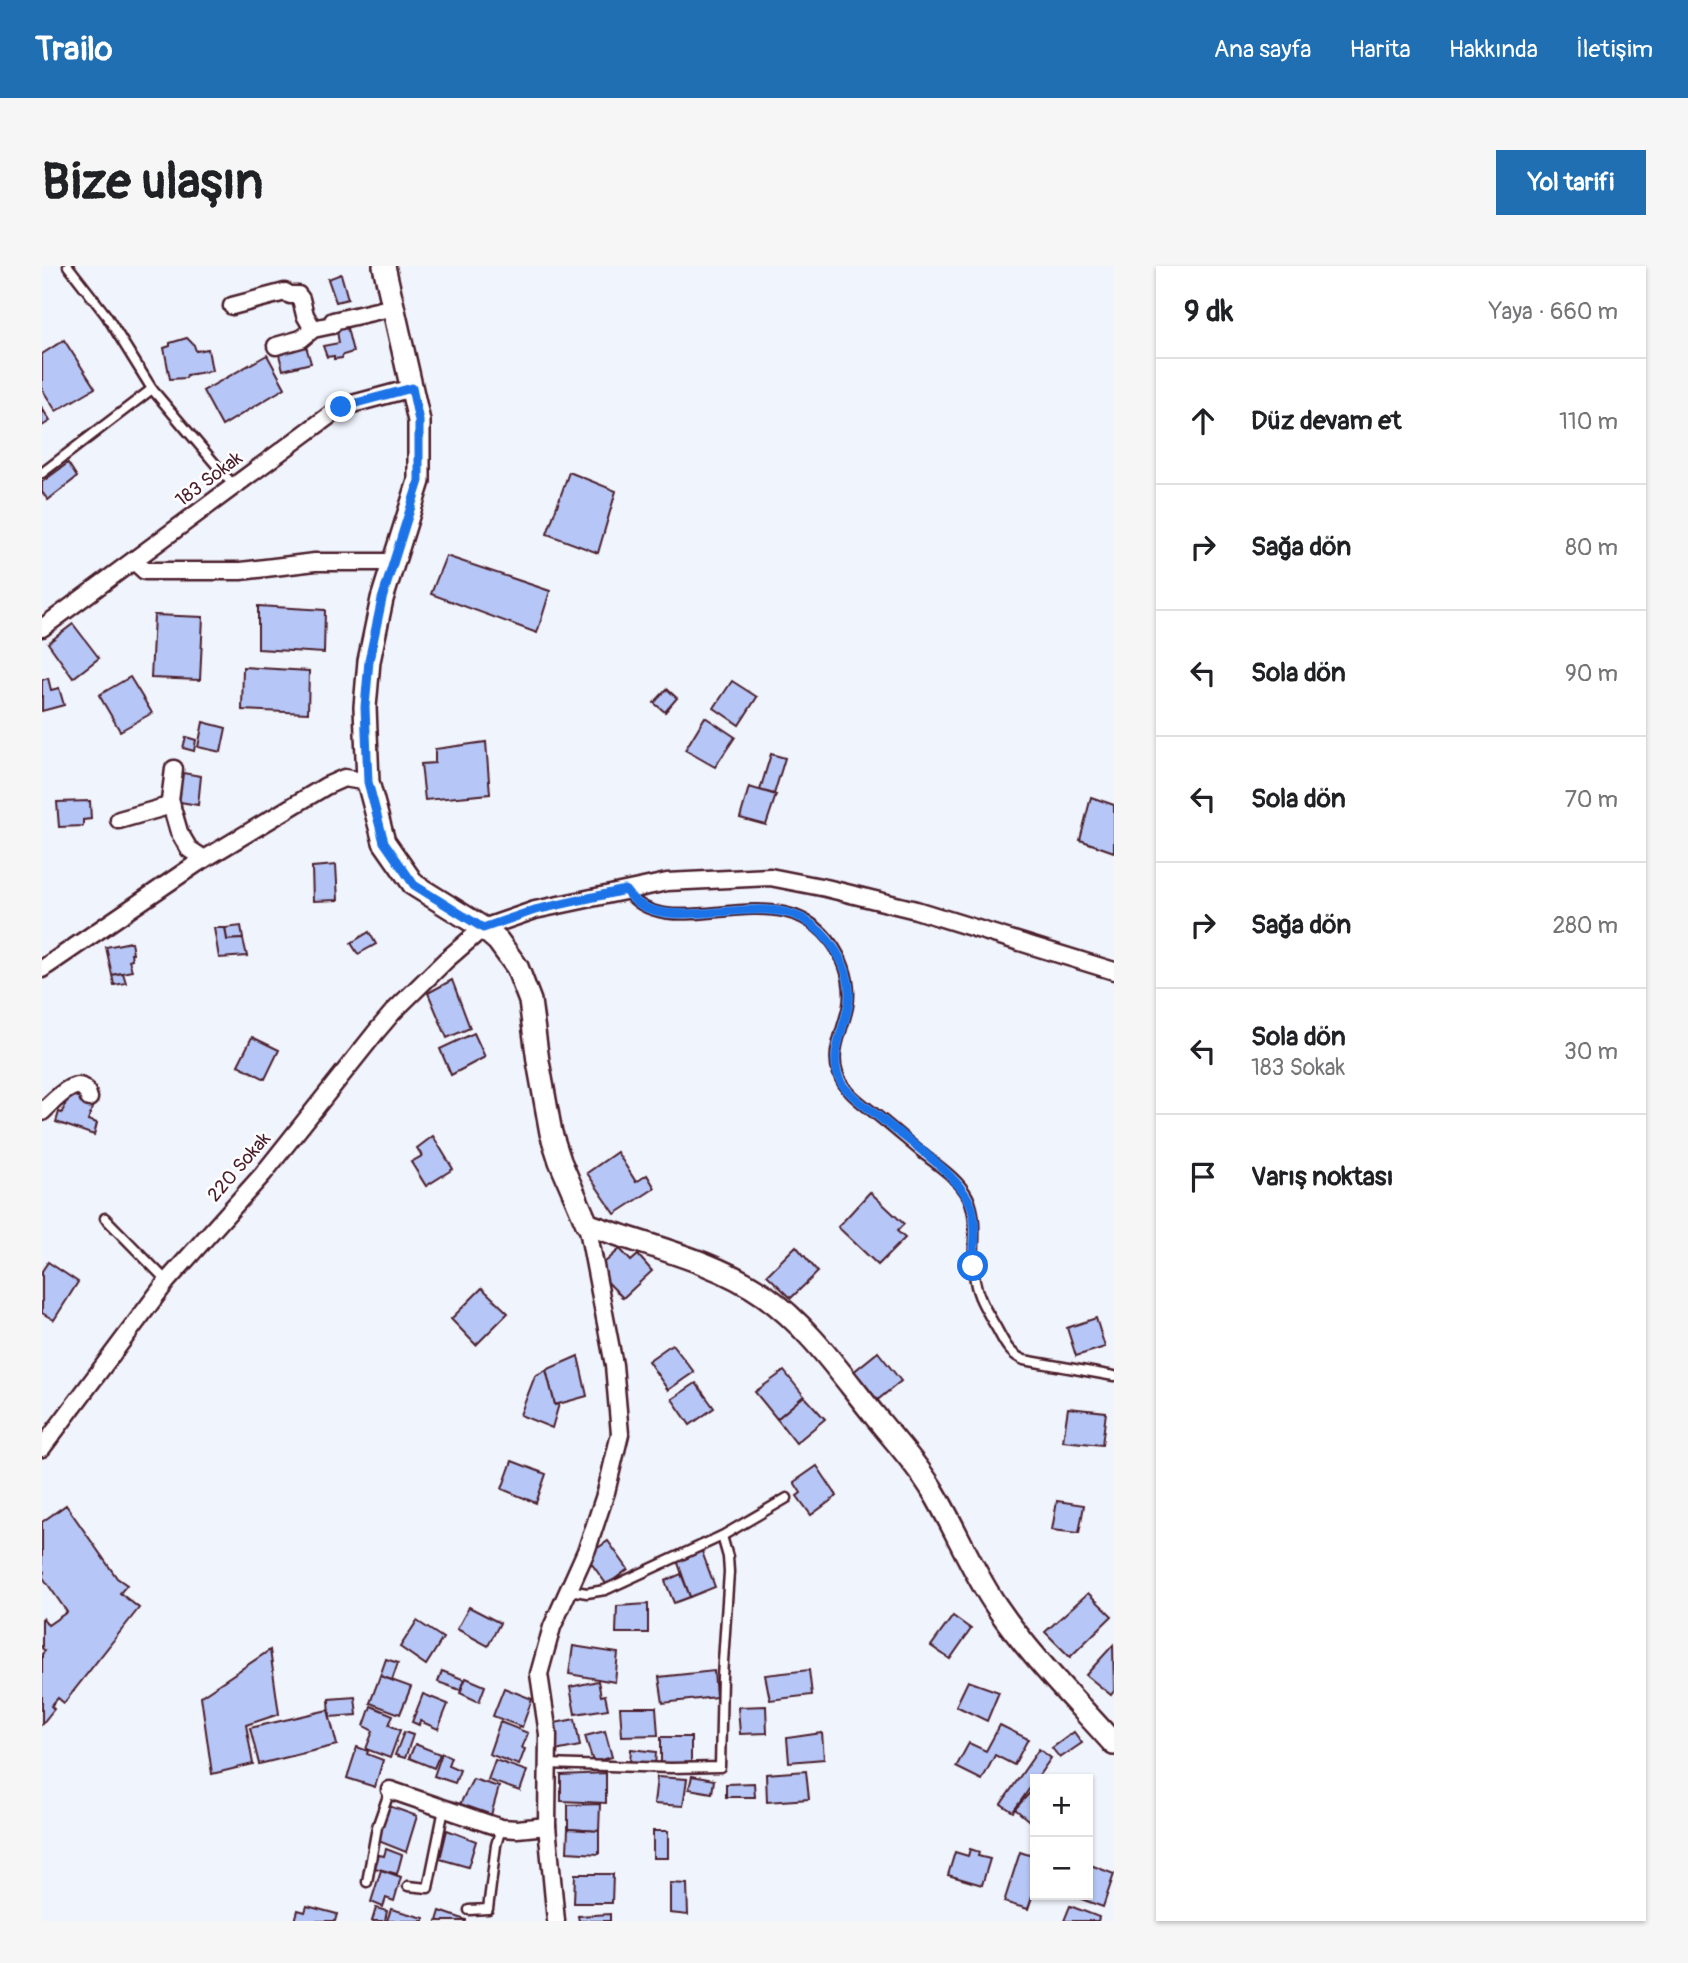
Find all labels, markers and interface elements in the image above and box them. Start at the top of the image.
text: Trailo [35,29,113,70]
text: Ana sayfa [1214,35,1311,64]
text: Harita [1349,35,1411,64]
text: Hakkında [1449,35,1538,64]
text: İletişim [1576,35,1653,64]
button: Yol tarifi [1496,150,1646,215]
text: Bize ulaşın [42,152,263,213]
text: 9 dk [1184,293,1233,330]
text: Yaya · 660 m [1489,297,1618,326]
route end [325,391,356,422]
icon: ahead [1184,402,1222,440]
text: Düz devam et [1251,405,1402,437]
text: 110 m [1559,407,1618,436]
street label: 183 Sokak [171,446,247,512]
icon: right [1184,528,1222,566]
text: Sağa dön [1251,531,1351,563]
text: 80 m [1565,533,1618,562]
icon: left [1184,654,1222,692]
text: Sola dön [1251,657,1346,689]
text: 90 m [1565,659,1618,688]
icon: left [1184,780,1222,818]
text: Sola dön [1251,783,1346,815]
text: 70 m [1565,785,1618,814]
icon: right [1184,906,1222,944]
text: Sağa dön [1251,909,1351,941]
text: 280 m [1552,911,1618,940]
text: Sola dön [1251,1021,1346,1053]
icon: left [1184,1032,1222,1070]
text: 30 m [1564,1037,1618,1066]
text: 183 Sokak [1251,1053,1345,1082]
street label: 220 Sokak [202,1127,276,1207]
icon: arrive [1184,1158,1222,1196]
text: Varış noktası [1251,1161,1393,1193]
route start [957,1250,988,1281]
map controls [1030,1774,1093,1900]
button: + [1030,1774,1093,1837]
button: − [1030,1837,1093,1900]

